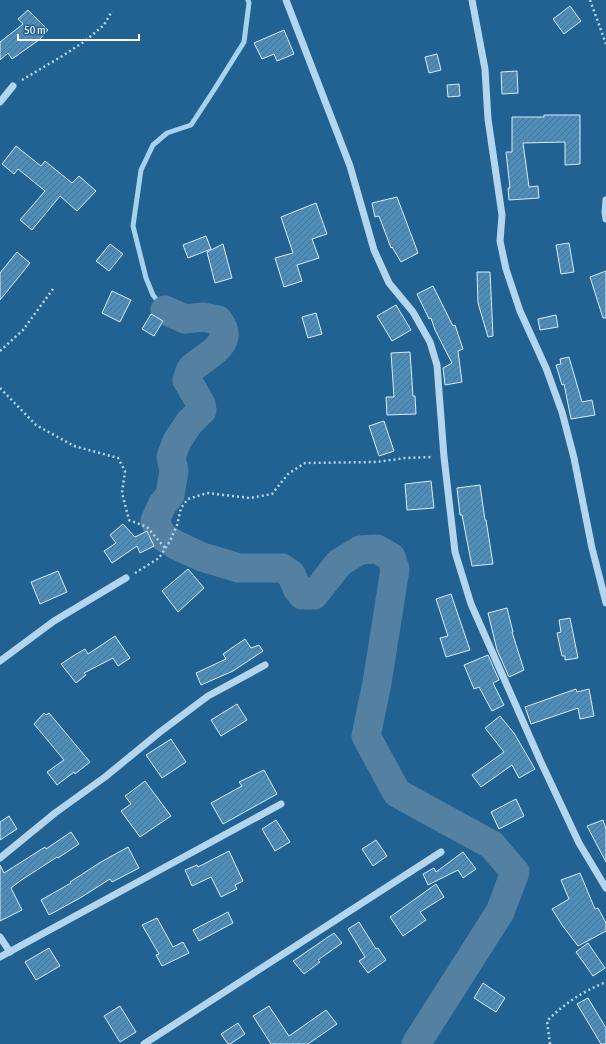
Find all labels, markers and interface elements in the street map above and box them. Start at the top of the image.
scale bar [18,16,139,42]
text: 50 m [24,23,46,37]

